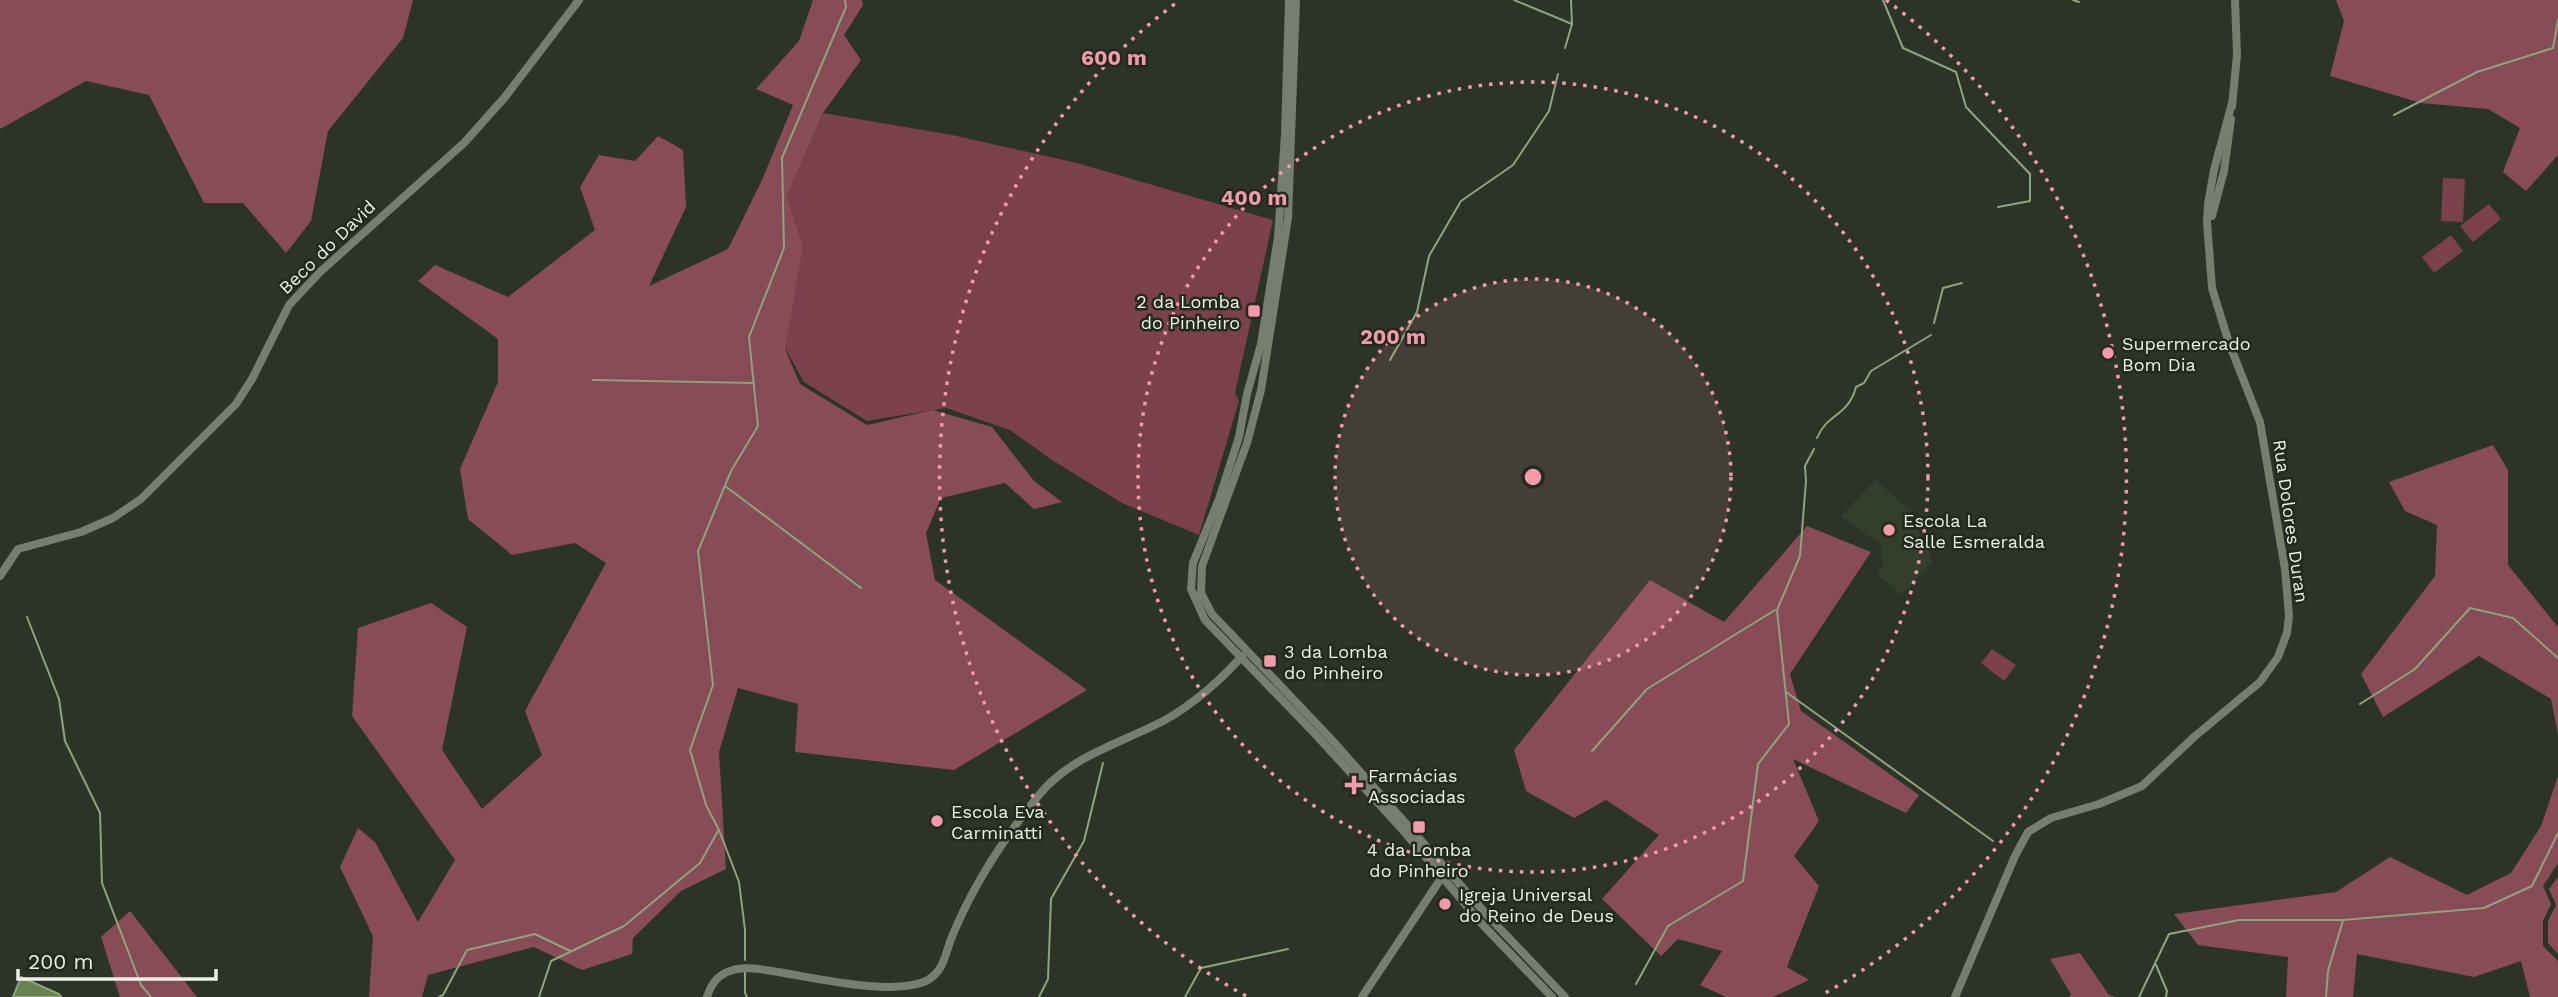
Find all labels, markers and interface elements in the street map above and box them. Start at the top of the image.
text: 600 m [1081,45,1147,70]
text: 400 m [1221,185,1287,210]
street label: Beco do David [275,196,379,298]
place label: 2 da Lomba do Pinheiro [1136,291,1240,333]
marker: 2 da Lomba do Pinheiro [1246,303,1262,319]
text: 200 m [1360,324,1426,349]
place label: Supermercado Bom Dia [2122,333,2251,375]
marker: Supermercado Bom Dia [2100,345,2116,361]
street label: Rua Dolores Duran [2269,438,2313,604]
centre of rings [1521,465,1545,489]
place label: Escola La Salle Esmeralda [1903,510,2045,552]
marker: Escola La Salle Esmeralda [1881,522,1897,538]
place label: 3 da Lomba do Pinheiro [1284,641,1388,683]
marker: 3 da Lomba do Pinheiro [1262,653,1278,669]
place label: Farmácias Associadas [1368,765,1466,807]
marker: Farmácias Associadas [1346,777,1362,793]
place label: Escola Eva Carminatti [951,801,1045,843]
marker: Escola Eva Carminatti [929,813,945,829]
marker: 4 da Lomba do Pinheiro [1411,819,1427,835]
place label: 4 da Lomba do Pinheiro [1367,839,1471,881]
place label: Igreja Universal do Reino de Deus [1459,884,1614,926]
marker: Igreja Universal do Reino de Deus [1437,896,1453,912]
scale bar [18,937,215,981]
text: 200 m [28,949,94,974]

